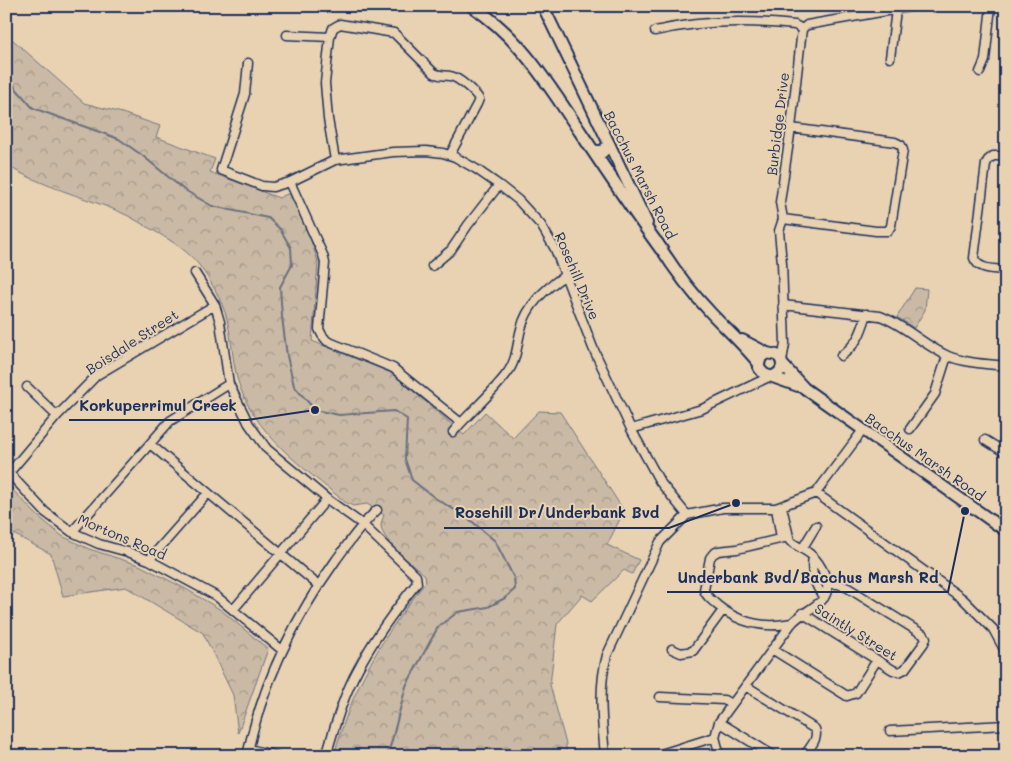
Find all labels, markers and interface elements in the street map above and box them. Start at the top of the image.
street label: Burbidge Drive [762,71,793,177]
street label: Bacchus Marsh Road [600,107,681,242]
street label: Rosehill Drive [550,229,604,323]
street label: Boisdale Street [82,305,182,379]
callout: Korkuperrimul Creek [69,390,247,420]
text: Korkuperrimul Creek [79,395,237,415]
street label: Bacchus Marsh Road [862,408,989,505]
callout: Rosehill Dr/Underbank Bvd [444,498,669,528]
text: Rosehill Dr/Underbank Bvd [455,502,660,522]
street label: Mortons Road [75,509,170,564]
callout: Underbank Bvd/Bacchus Marsh Rd [667,562,948,592]
text: Underbank Bvd/Bacchus Marsh Rd [677,567,939,587]
street label: Saintly Street [811,598,901,665]

